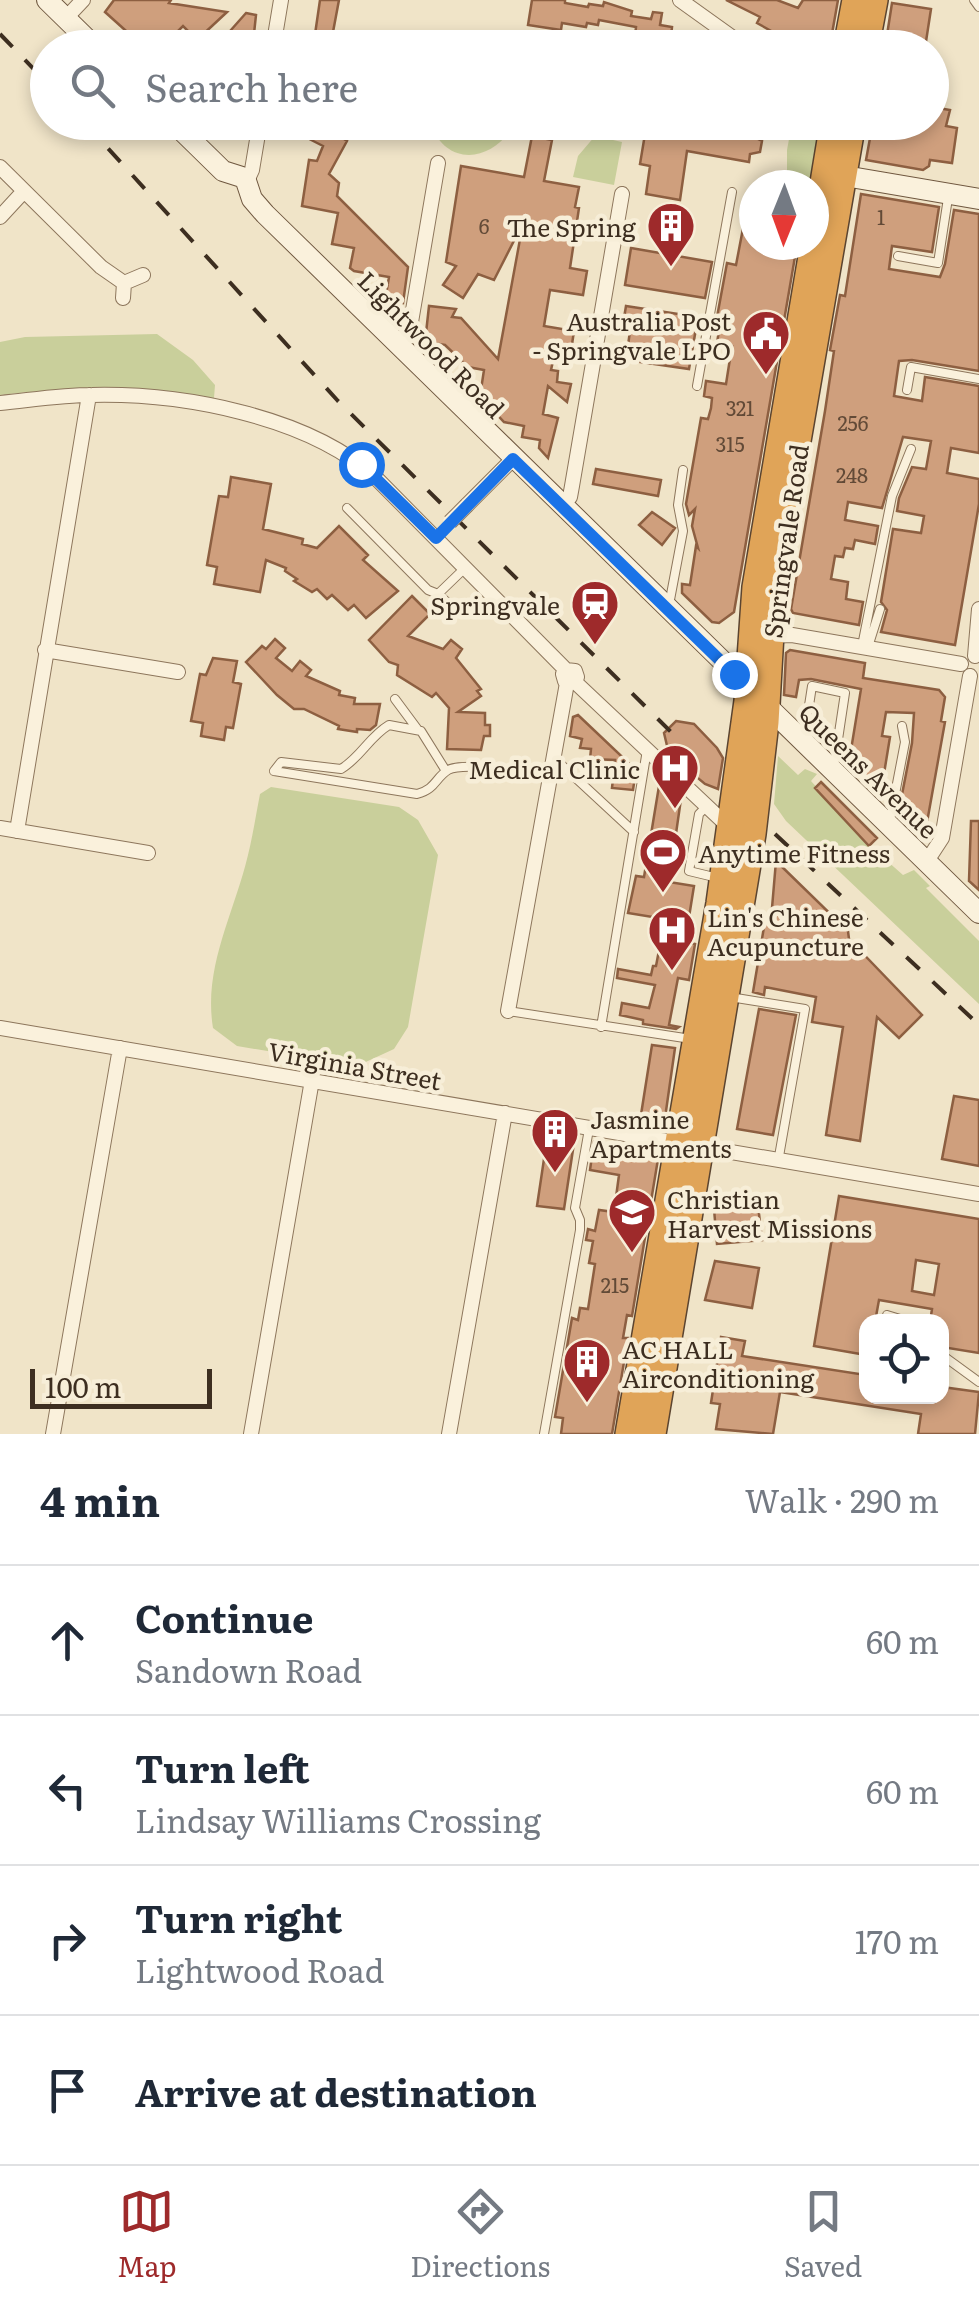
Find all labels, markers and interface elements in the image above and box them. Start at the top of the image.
search box [30,30,949,140]
text: Search here [145,57,358,114]
icon: search [65,58,120,113]
north arrow [739,170,829,260]
building icon: The Spring [645,200,697,268]
house number: 1 [877,201,885,231]
place label: The Spring [507,208,636,245]
house number: 6 [479,210,490,240]
street label: Lightwood Road [350,262,514,426]
place label: Australia Post - Springvale LPO [532,302,731,368]
public building icon: Australia Post - Springvale LPO [740,308,792,376]
house number: 321 [726,392,754,422]
house number: 256 [837,407,869,437]
house number: 315 [715,428,745,458]
route start [339,442,385,488]
street label: Springvale Road [753,442,817,640]
house number: 248 [836,459,868,489]
station icon: Springvale [569,578,621,646]
place label: Springvale [430,586,560,623]
route end [712,652,758,698]
street label: Queens Avenue [791,694,947,846]
hospital icon: Medical Clinic [649,742,701,810]
place label: Medical Clinic [468,750,640,787]
sports icon: Anytime Fitness [637,826,689,894]
place label: Anytime Fitness [698,834,890,871]
place label: Lin's Chinese Acupuncture [707,898,864,964]
hospital icon: Lin's Chinese Acupuncture [646,904,698,972]
street label: Virginia Street [265,1032,445,1098]
place label: Jasmine Apartments [590,1100,731,1166]
building icon: Jasmine Apartments [529,1106,581,1174]
place label: Christian Harvest Missions [667,1180,872,1246]
school or university icon: Christian Harvest Missions [606,1186,658,1254]
house number: 215 [601,1269,629,1299]
map controls [859,1314,949,1404]
button: locate [859,1314,949,1404]
place label: AC HALL Airconditioning [622,1330,815,1396]
building icon: AC HALL Airconditioning [561,1336,613,1404]
scale bar [30,1364,212,1408]
text: 100 m [45,1365,122,1407]
text: 4 min [40,1468,160,1530]
text: Walk · 290 m [745,1475,939,1523]
text: Continue [135,1588,313,1645]
icon: ahead [40,1613,95,1668]
text: 60 m [866,1616,939,1664]
text: Sandown Road [135,1645,362,1693]
text: Turn left [135,1738,310,1795]
icon: left [40,1763,95,1818]
text: 60 m [866,1766,939,1814]
text: Lindsay Williams Crossing [135,1795,541,1843]
text: Turn right [135,1888,342,1945]
icon: right [40,1913,95,1968]
text: 170 m [855,1916,939,1964]
text: Lightwood Road [135,1945,384,1993]
text: Arrive at destination [135,2062,537,2119]
icon: arrive [40,2063,95,2118]
tab: Map [117,2184,177,2286]
tab: Directions [410,2184,550,2286]
tab: Saved [784,2184,862,2286]

